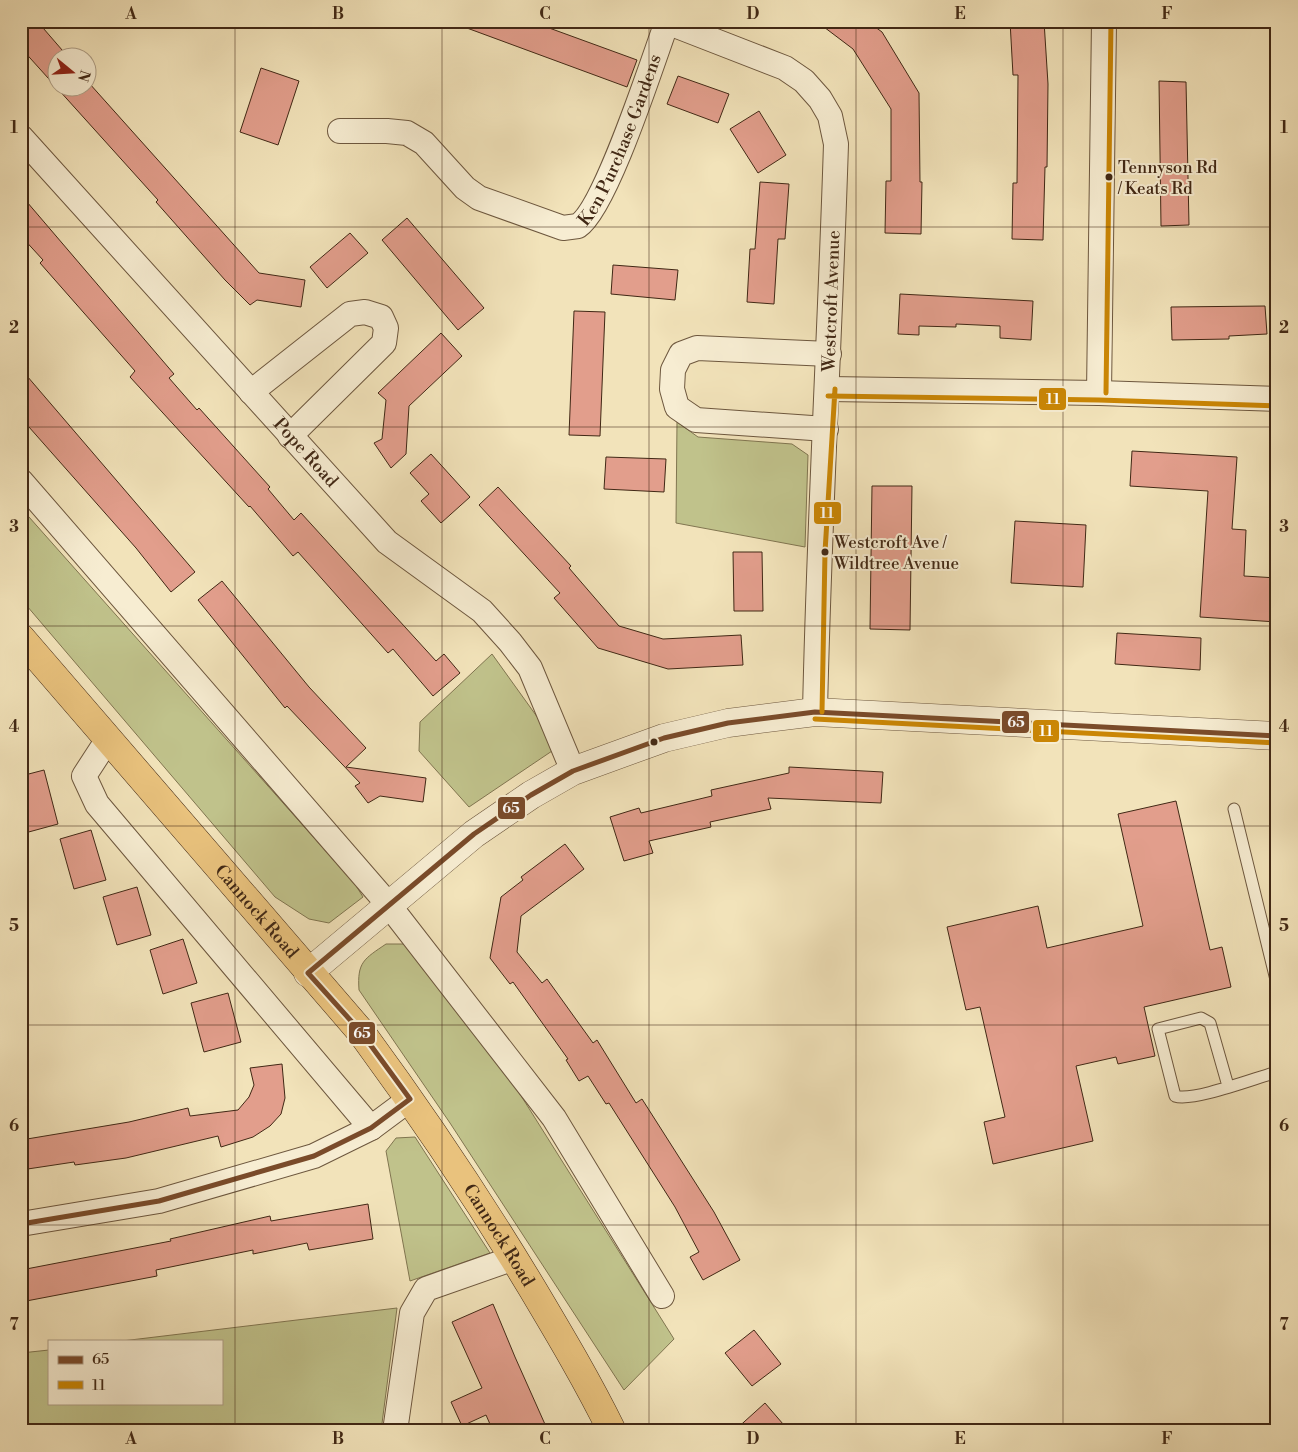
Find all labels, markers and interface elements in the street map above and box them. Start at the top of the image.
text: A [124,4,137,24]
text: B [332,4,344,24]
text: C [539,4,551,24]
text: D [747,4,760,24]
text: E [954,4,966,24]
text: F [1161,4,1173,24]
north arrow [48,48,98,98]
street label: Ken Purchase Gardens [573,51,667,231]
text: N [73,68,94,84]
text: 1 [10,118,18,138]
text: 1 [1280,118,1288,138]
place label: Tennyson Rd / Keats Rd [1117,157,1218,200]
marker: Tennyson Rd / Keats Rd [1104,172,1114,182]
street label: Westcroft Avenue [818,230,845,373]
text: 2 [9,318,19,338]
text: 2 [1279,318,1289,338]
line badge: 11 [1038,387,1067,411]
text: 11 [1046,391,1060,409]
street label: Pope Road [268,413,344,493]
line badge: 11 [813,501,842,525]
text: 11 [820,505,834,523]
text: 3 [9,517,19,537]
text: 3 [1279,517,1289,537]
place label: Westcroft Ave / Wildtree Avenue [833,532,959,575]
marker: Westcroft Ave / Wildtree Avenue [820,547,830,557]
line badge: 65 [1001,710,1030,734]
text: 65 [1007,714,1025,732]
text: 4 [9,717,20,737]
text: 4 [1279,717,1290,737]
line badge: 11 [1032,719,1060,743]
text: 11 [1039,723,1053,741]
unlabelled marker [649,737,659,747]
line badge: 65 [497,796,526,820]
text: 65 [502,800,520,818]
street label: Cannock Road [210,860,304,964]
text: 5 [9,916,19,936]
text: 5 [1279,916,1289,936]
line badge: 65 [348,1021,376,1045]
text: 65 [353,1025,371,1043]
text: 6 [9,1116,19,1136]
text: 6 [1279,1116,1289,1136]
street label: Cannock Road [458,1180,540,1292]
text: 7 [9,1315,19,1335]
text: 7 [1279,1315,1289,1335]
legend [48,1340,222,1404]
text: 65 [92,1350,109,1369]
text: 11 [92,1376,106,1395]
text: A [124,1429,137,1449]
text: B [332,1429,344,1449]
text: C [539,1429,551,1449]
text: D [747,1429,760,1449]
text: E [954,1429,966,1449]
text: F [1161,1429,1173,1449]

